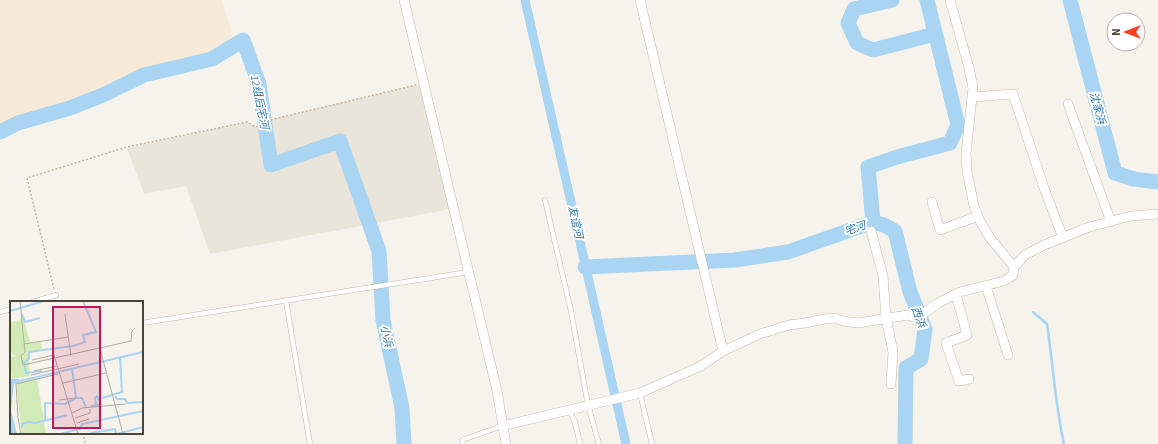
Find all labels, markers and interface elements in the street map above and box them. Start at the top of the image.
north arrow [1106,12,1146,52]
text: N [1109,28,1124,36]
water label: 12组后宅河 [247,74,272,132]
water label: 沈家浜 [1086,90,1109,127]
water label: 友谊河 [564,204,587,242]
water label: 宅河 [842,217,870,239]
inset map [10,301,143,434]
water label: 西浜 [908,304,930,331]
water label: 小浜 [377,324,396,349]

